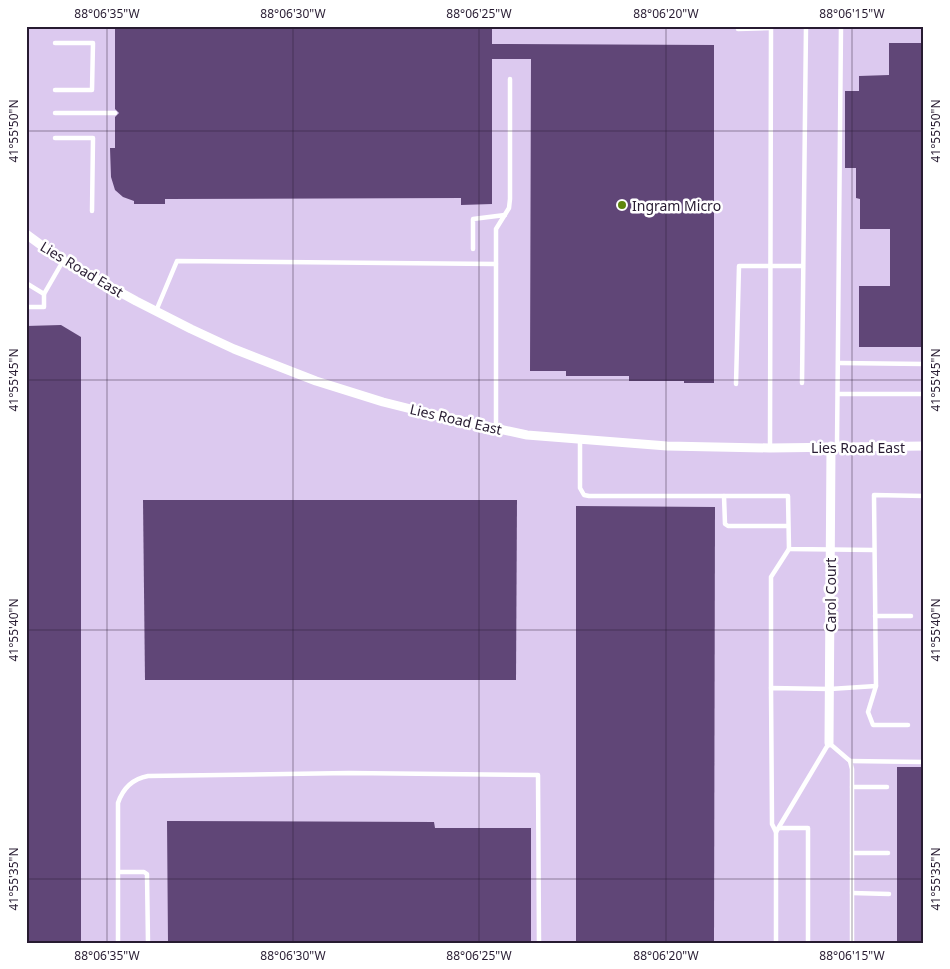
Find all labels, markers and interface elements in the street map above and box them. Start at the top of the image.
text: 88°06'35"W [74,5,140,22]
text: 88°06'30"W [260,5,326,22]
text: 88°06'25"W [446,5,512,22]
text: 88°06'20"W [633,5,699,22]
text: 88°06'15"W [819,5,885,22]
text: 41°55'50"N [5,99,22,163]
text: 41°55'50"N [927,99,944,163]
place label: Ingram Micro [632,196,721,215]
marker: Ingram Micro [616,199,628,211]
street label: Lies Road East [37,237,127,301]
text: 41°55'45"N [5,348,22,412]
text: 41°55'45"N [927,348,944,412]
street label: Lies Road East [408,399,504,439]
street label: Lies Road East [811,438,905,457]
street label: Carol Court [821,558,840,632]
text: 41°55'40"N [5,598,22,662]
text: 41°55'40"N [927,598,944,662]
text: 41°55'35"N [5,847,22,911]
text: 41°55'35"N [927,847,944,911]
text: 88°06'35"W [74,947,140,964]
text: 88°06'30"W [260,947,326,964]
text: 88°06'25"W [446,947,512,964]
text: 88°06'20"W [633,947,699,964]
text: 88°06'15"W [819,947,885,964]

